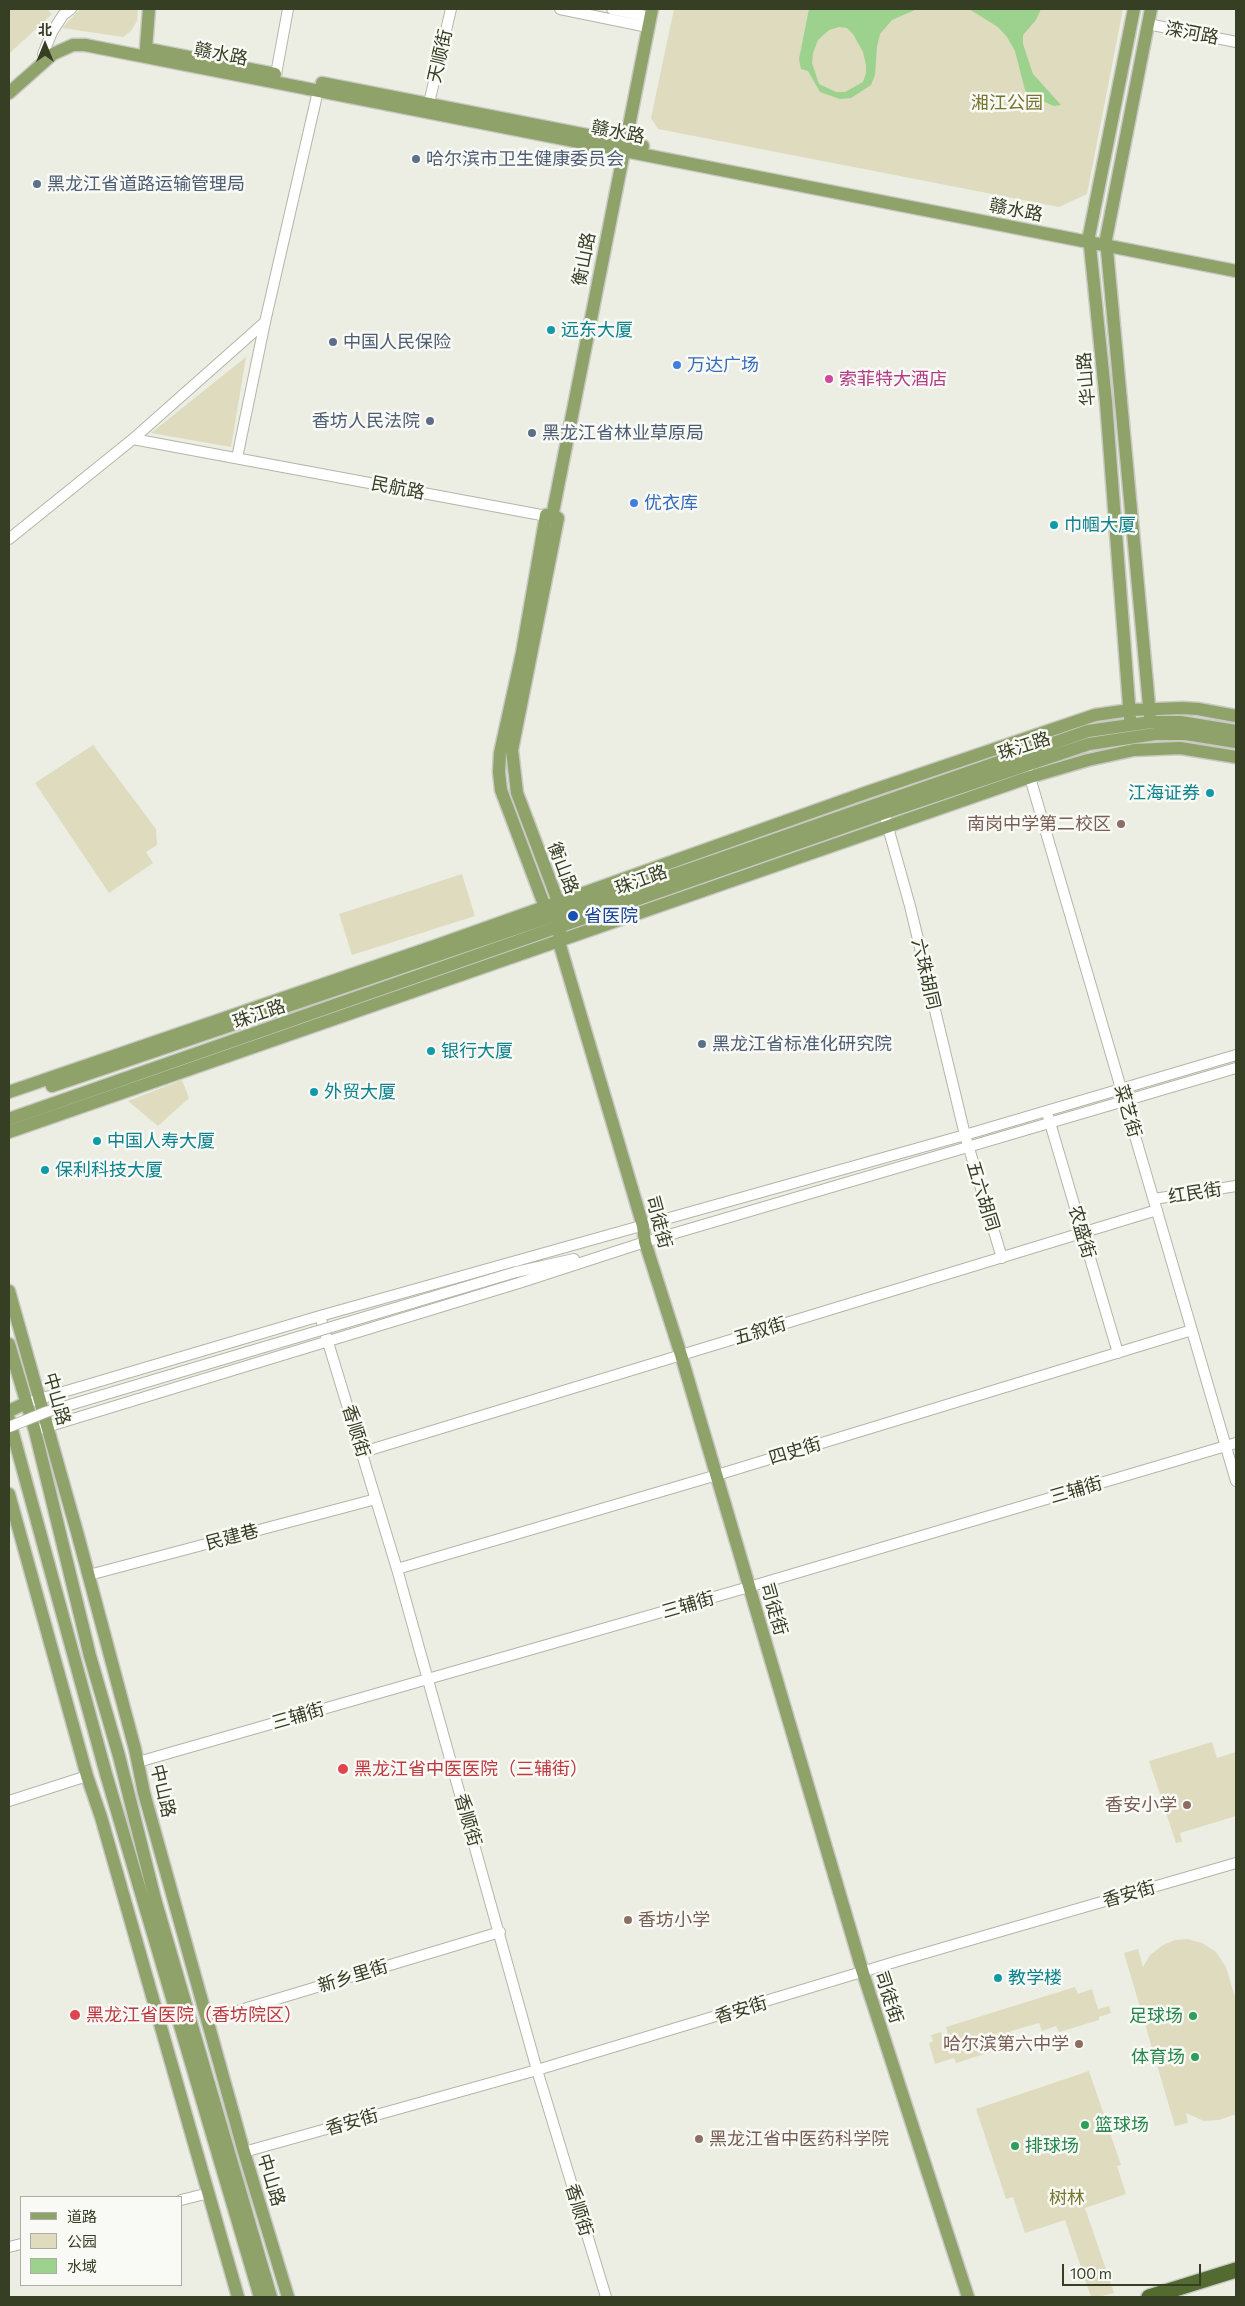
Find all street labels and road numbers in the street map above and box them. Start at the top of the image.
street label: 滦河路 [1163,17,1221,49]
street label: 天顺街 [423,27,457,85]
street label: 赣水路 [192,38,250,70]
street label: 赣水路 [589,116,647,148]
street label: 赣水路 [987,194,1045,226]
street label: 衡山路 [568,230,600,288]
street label: 华山路 [1073,351,1099,407]
street label: 民航路 [369,472,427,504]
street label: 珠江路 [995,727,1053,765]
street label: 衡山路 [543,839,583,897]
street label: 珠江路 [612,861,670,899]
street label: 六珠胡同 [907,936,945,1012]
street label: 珠江路 [230,995,288,1033]
street label: 菜艺街 [1110,1082,1146,1140]
street label: 五六胡同 [962,1158,1004,1234]
street label: 红民街 [1167,1178,1223,1208]
street label: 司徒街 [642,1193,676,1251]
street label: 农盛街 [1064,1203,1100,1261]
street label: 五叙街 [731,1313,789,1349]
street label: 中山路 [39,1370,75,1428]
street label: 香顺街 [338,1402,374,1460]
street label: 四史街 [766,1433,824,1469]
street label: 三辅街 [1047,1472,1105,1508]
street label: 民建巷 [203,1520,261,1554]
street label: 司徒街 [756,1580,792,1638]
street label: 三辅街 [659,1587,717,1623]
street label: 三辅街 [269,1698,327,1734]
street label: 中山路 [146,1762,180,1820]
street label: 香顺街 [450,1791,486,1849]
street label: 香安街 [1100,1876,1158,1912]
street label: 新乡里街 [315,1955,391,1997]
street label: 司徒街 [870,1968,908,2026]
street label: 香安街 [712,1992,770,2028]
street label: 香安街 [323,2104,381,2140]
street label: 中山路 [253,2151,289,2209]
street label: 香顺街 [561,2181,597,2239]

